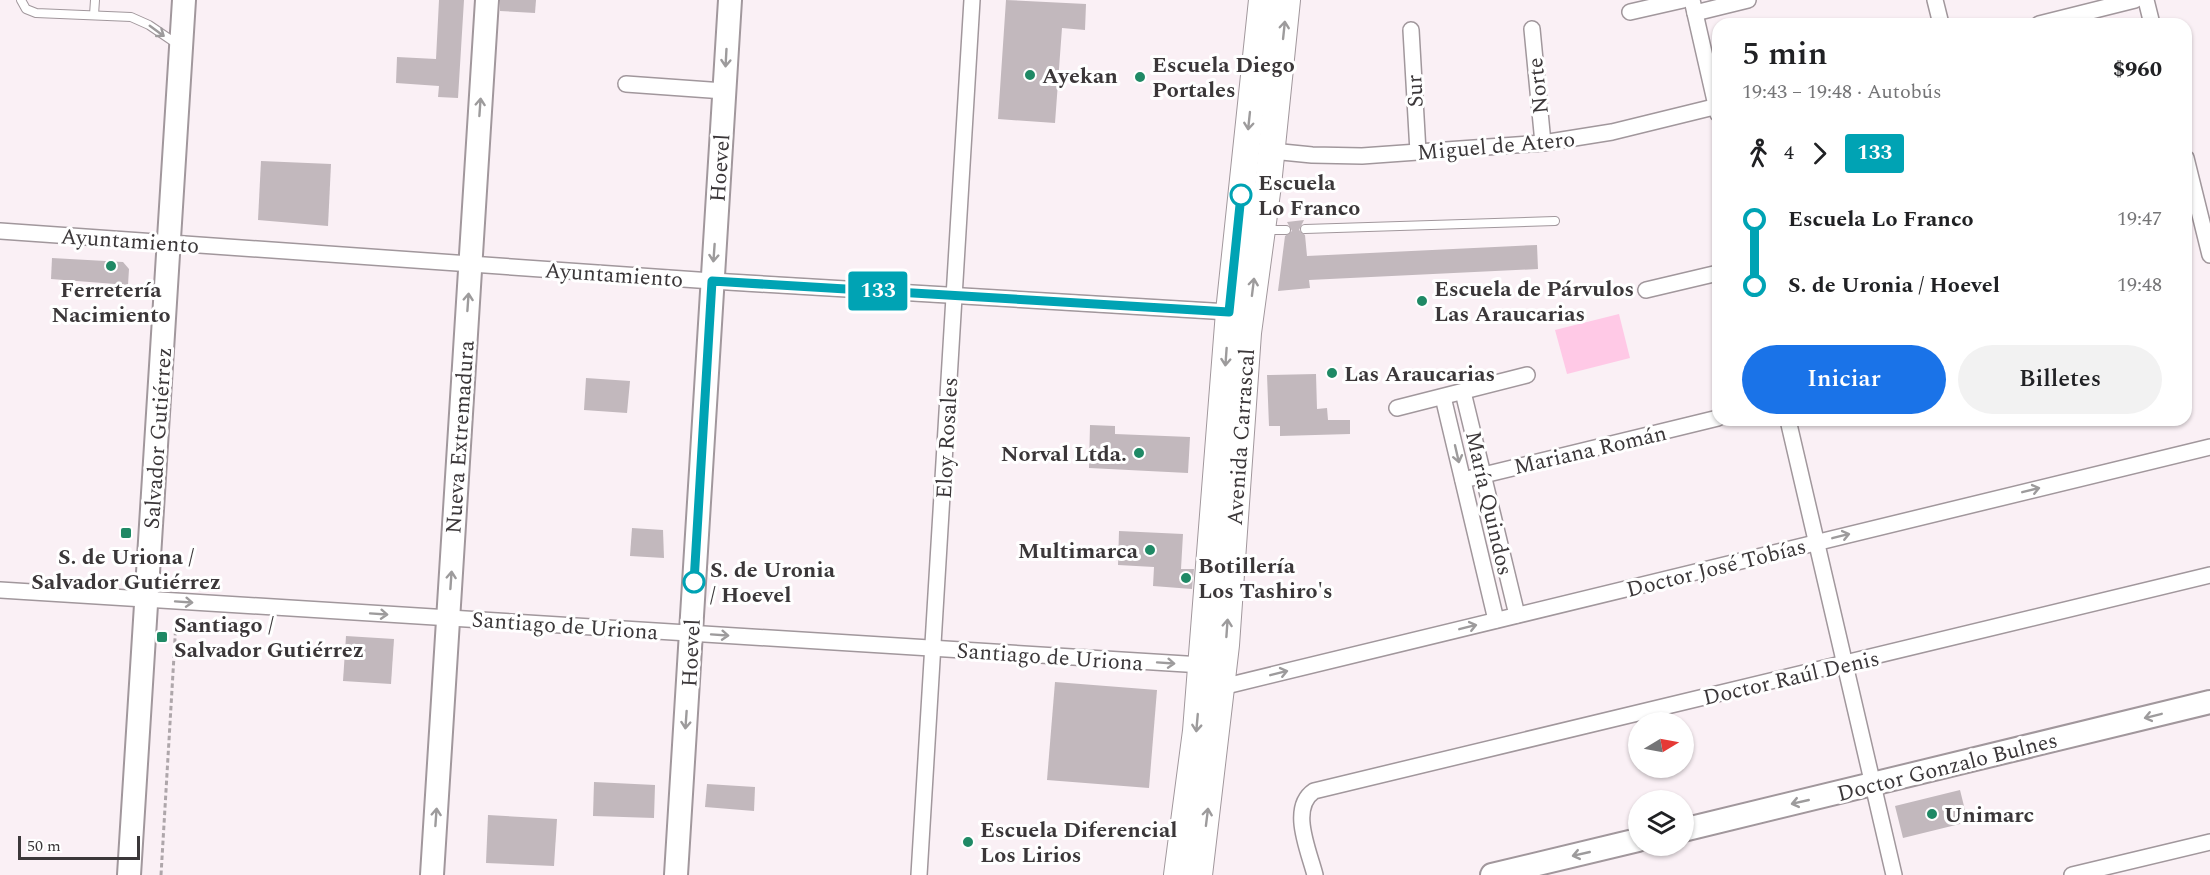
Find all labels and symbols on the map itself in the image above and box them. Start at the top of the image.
one-way arrow [1279,21,1290,40]
one-way arrow [148,24,164,37]
one-way arrow [721,48,732,68]
place label: Escuela Diego Portales [1152,49,1295,107]
street label: Norte [1519,56,1558,116]
place label: Ayekan [1042,60,1118,93]
marker: Ayekan [1023,68,1037,82]
marker: Escuela Diego Portales [1133,70,1147,84]
street label: Sur [1398,73,1433,108]
one-way arrow [475,97,486,117]
one-way arrow [1243,110,1254,130]
street label: Miguel de Atero [1416,123,1576,170]
street label: Hoevel [702,133,739,203]
place label: Escuela Lo Franco [1258,167,1360,225]
marker: Escuela Lo Franco [1230,184,1252,206]
street label: Ayuntamiento [60,220,200,263]
one-way arrow [709,243,720,263]
street label: Ayuntamiento [544,254,684,297]
marker: Ferretería Nacimiento [104,259,118,273]
line badge: 133 [844,272,912,310]
place label: Escuela de Párvulos Las Araucarias [1434,273,1634,331]
place label: Ferretería Nacimiento [51,274,171,332]
one-way arrow [1248,278,1259,298]
one-way arrow [462,292,473,312]
marker: Escuela de Párvulos Las Araucarias [1415,294,1429,308]
street label: Nueva Extremadura [437,339,484,535]
street label: Salvador Gutiérrez [136,346,181,530]
one-way arrow [1220,346,1231,366]
street label: Avenida Carrascal [1219,348,1264,527]
place label: Las Araucarias [1344,358,1495,391]
marker: Las Araucarias [1325,366,1339,380]
street label: Eloy Rosales [928,376,967,500]
street label: Mariana Román [1511,417,1670,484]
street label: María Quindos [1456,428,1521,579]
place label: Norval Ltda. [1001,438,1127,471]
one-way arrow [1451,444,1463,463]
marker: Norval Ltda. [1132,446,1146,460]
one-way arrow [2021,484,2040,496]
marker: S. de Uriona / Salvador Gutiérrez [119,526,133,540]
street label: Doctor José Tobías [1623,530,1810,607]
one-way arrow [1832,530,1851,542]
place label: Multimarca [1018,535,1139,568]
place label: S. de Uriona / Salvador Gutiérrez [31,541,221,599]
marker: Multimarca [1143,543,1157,557]
place label: Botillería Los Tashiro's [1198,550,1333,608]
place label: S. de Uronia / Hoevel [710,554,836,612]
one-way arrow [445,571,456,591]
marker: S. de Uronia / Hoevel [683,571,705,593]
marker: Botillería Los Tashiro's [1179,571,1193,585]
one-way arrow [174,596,194,607]
street label: Santiago de Uriona [471,604,660,649]
place label: Santiago / Salvador Gutiérrez [174,609,364,667]
one-way arrow [368,609,388,620]
street label: Hoevel [673,618,710,688]
one-way arrow [1222,619,1233,639]
one-way arrow [1458,620,1477,632]
marker: Santiago / Salvador Gutiérrez [155,630,169,644]
one-way arrow [710,630,730,641]
street label: Santiago de Uriona [956,635,1145,680]
street label: Doctor Raúl Denis [1700,642,1883,715]
one-way arrow [1156,658,1176,669]
one-way arrow [1269,666,1288,678]
one-way arrow [680,710,691,730]
one-way arrow [2144,710,2163,722]
north arrow [1628,712,1694,778]
one-way arrow [1191,713,1202,733]
street label: Doctor Gonzalo Bulnes [1834,724,2061,811]
one-way arrow [1791,796,1810,808]
place label: Unimarc [1944,799,2034,832]
one-way arrow [431,807,442,827]
marker: Unimarc [1925,807,1939,821]
one-way arrow [1202,808,1213,828]
place label: Escuela Diferencial Los Lirios [980,814,1177,872]
scale bar [18,833,140,860]
marker: Escuela Diferencial Los Lirios [961,835,975,849]
one-way arrow [1572,848,1591,860]

